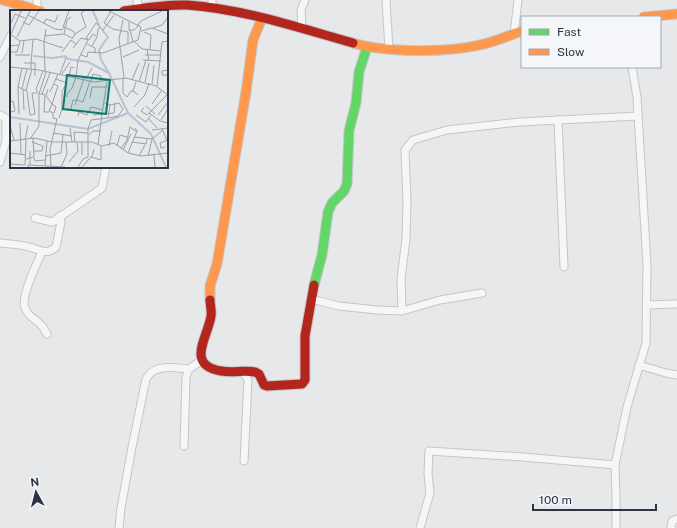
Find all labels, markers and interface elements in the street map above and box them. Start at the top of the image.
inset map [10,10,168,168]
legend [521,16,661,68]
text: Fast [557,25,582,39]
text: Slow [557,45,585,59]
north arrow [16,472,56,512]
text: N [30,476,40,489]
scale bar [533,486,656,512]
text: 100 m [539,493,572,507]

